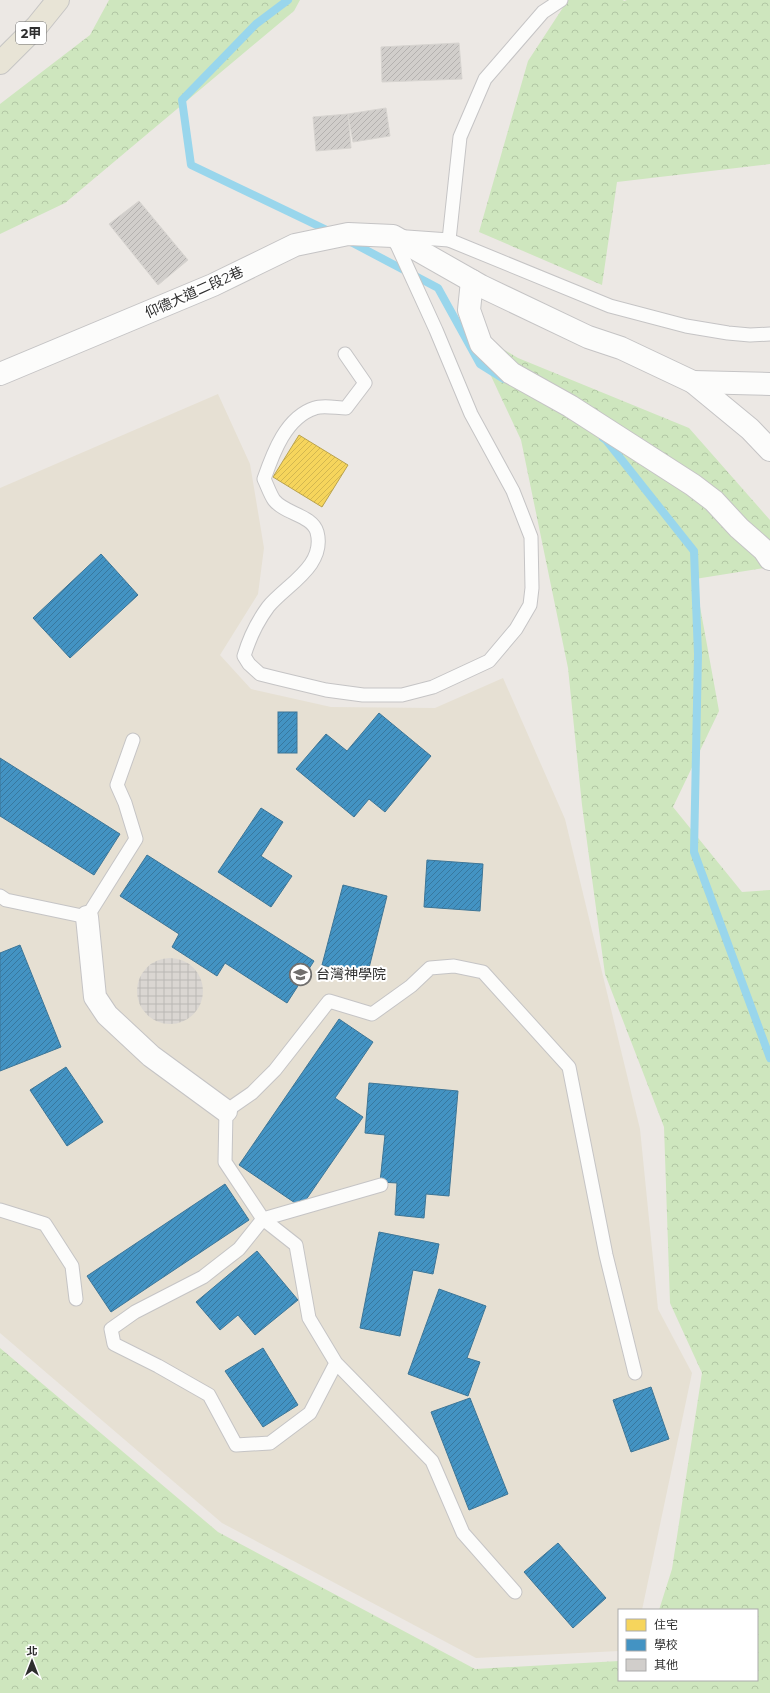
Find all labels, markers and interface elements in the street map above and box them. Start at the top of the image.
road number: 2甲 [16,22,46,44]
street label: 仰德大道二段2巷 [142,262,246,322]
school or university icon: 台灣神學院 [288,961,314,987]
place label: 台灣神學院 [316,965,386,983]
legend [618,1609,758,1681]
text: 住宅 [654,1617,678,1632]
text: 學校 [654,1637,678,1652]
north arrow [12,1641,52,1681]
text: 北 [27,1644,38,1658]
text: 其他 [654,1657,678,1672]

